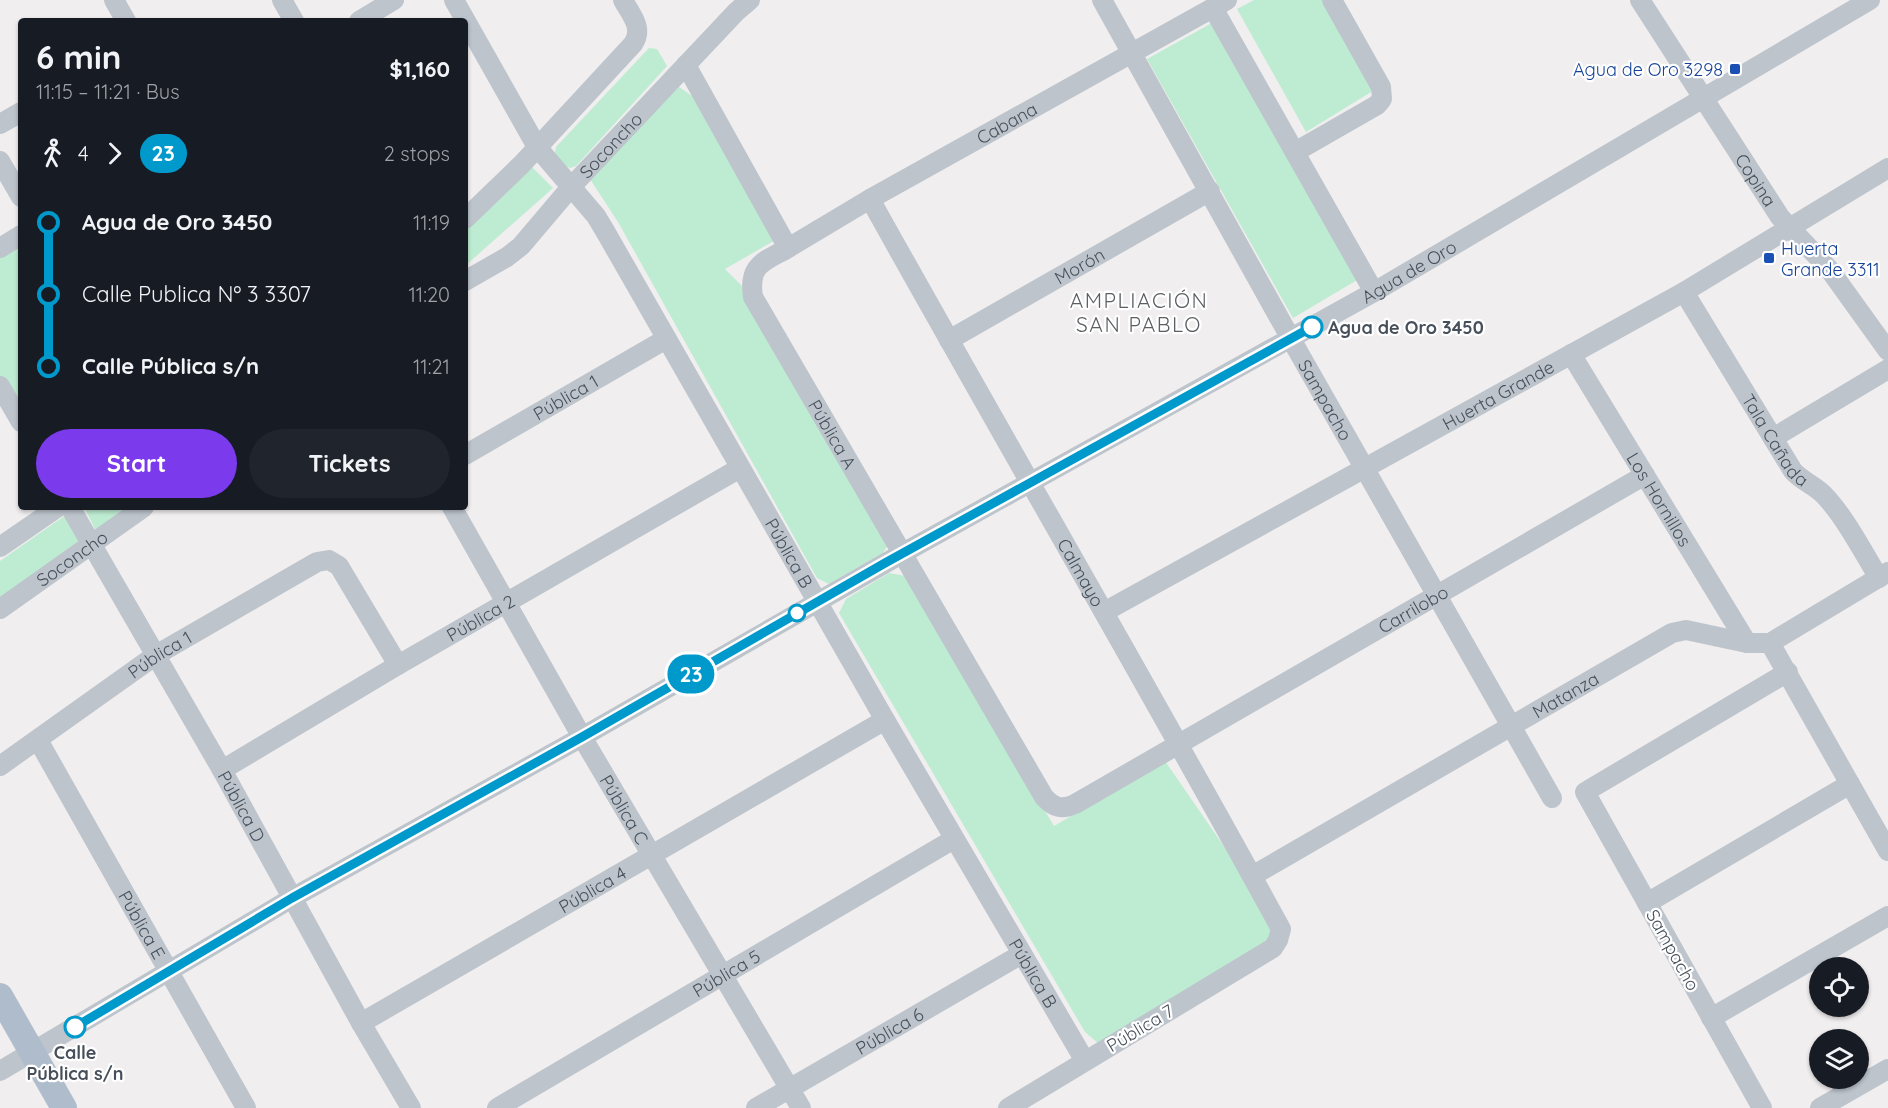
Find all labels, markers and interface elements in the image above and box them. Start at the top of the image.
text: 6 min [36,36,121,77]
text: $1,160 [390,55,450,83]
place label: Agua de Oro 3298 [1573,58,1723,81]
marker: Agua de Oro 3298 [1728,62,1742,76]
text: 11:15 – 11:21 · Bus [36,79,180,104]
street label: Cabana [972,97,1041,149]
street label: Soconcho [574,107,647,183]
icon: walk [36,137,69,170]
icon: forward [98,137,131,170]
text: 23 [152,140,175,166]
text: 4 [78,141,89,166]
text: 2 stops [384,141,450,166]
street label: Copina [1730,149,1782,211]
text: Agua de Oro 3450 [82,208,272,236]
text: 11:19 [413,210,450,235]
street label: Agua de Oro [1357,235,1460,308]
place label: Huerta Grande 3311 [1781,237,1880,281]
street label: Morón [1050,242,1108,289]
marker: Huerta Grande 3311 [1762,251,1776,265]
text: Calle Publica Nº 3 3307 [82,280,311,308]
text: 11:20 [408,282,450,307]
district label: AMPLIACIÓN SAN PABLO [1070,287,1208,337]
marker: Agua de Oro 3450 [1301,316,1323,338]
place label: Agua de Oro 3450 [1328,316,1484,339]
text: Calle Pública s/n [82,352,259,380]
text: 11:21 [413,354,450,379]
street label: Sampacho [1293,355,1358,444]
street label: Huerta Grande [1438,355,1558,435]
street label: Pública 1 [529,369,602,425]
street label: Tala Cañada [1737,389,1813,491]
street label: Pública A [804,395,862,473]
button: Start [36,429,237,498]
button: Tickets [249,429,450,498]
street label: Los Hornillos [1622,448,1697,551]
street label: Pública B [760,514,818,592]
street label: Soconcho [32,525,112,591]
street label: Calmayo [1053,534,1110,611]
street label: Carrilobo [1374,580,1452,638]
street label: Pública 2 [442,589,519,646]
unlabelled marker [788,604,806,622]
street label: Pública 1 [123,625,196,683]
line badge: 23 [664,654,718,694]
text: 23 [679,661,703,687]
street label: Matanza [1528,667,1603,723]
street label: Pública D [213,766,271,846]
street label: Pública C [595,770,654,848]
street label: Pública 4 [554,861,630,918]
street label: Pública E [114,886,171,963]
street label: Sampacho [1641,905,1705,995]
street label: Pública B [1004,934,1063,1012]
street label: Pública 5 [688,944,764,1002]
map controls [1809,957,1869,1089]
button: locate [1809,957,1869,1017]
street label: Pública 7 [1102,999,1178,1057]
street label: Pública 6 [851,1002,928,1059]
marker: Calle Pública s/n [64,1016,86,1038]
button: layers [1809,1029,1869,1089]
place label: Calle Pública s/n [26,1041,124,1085]

